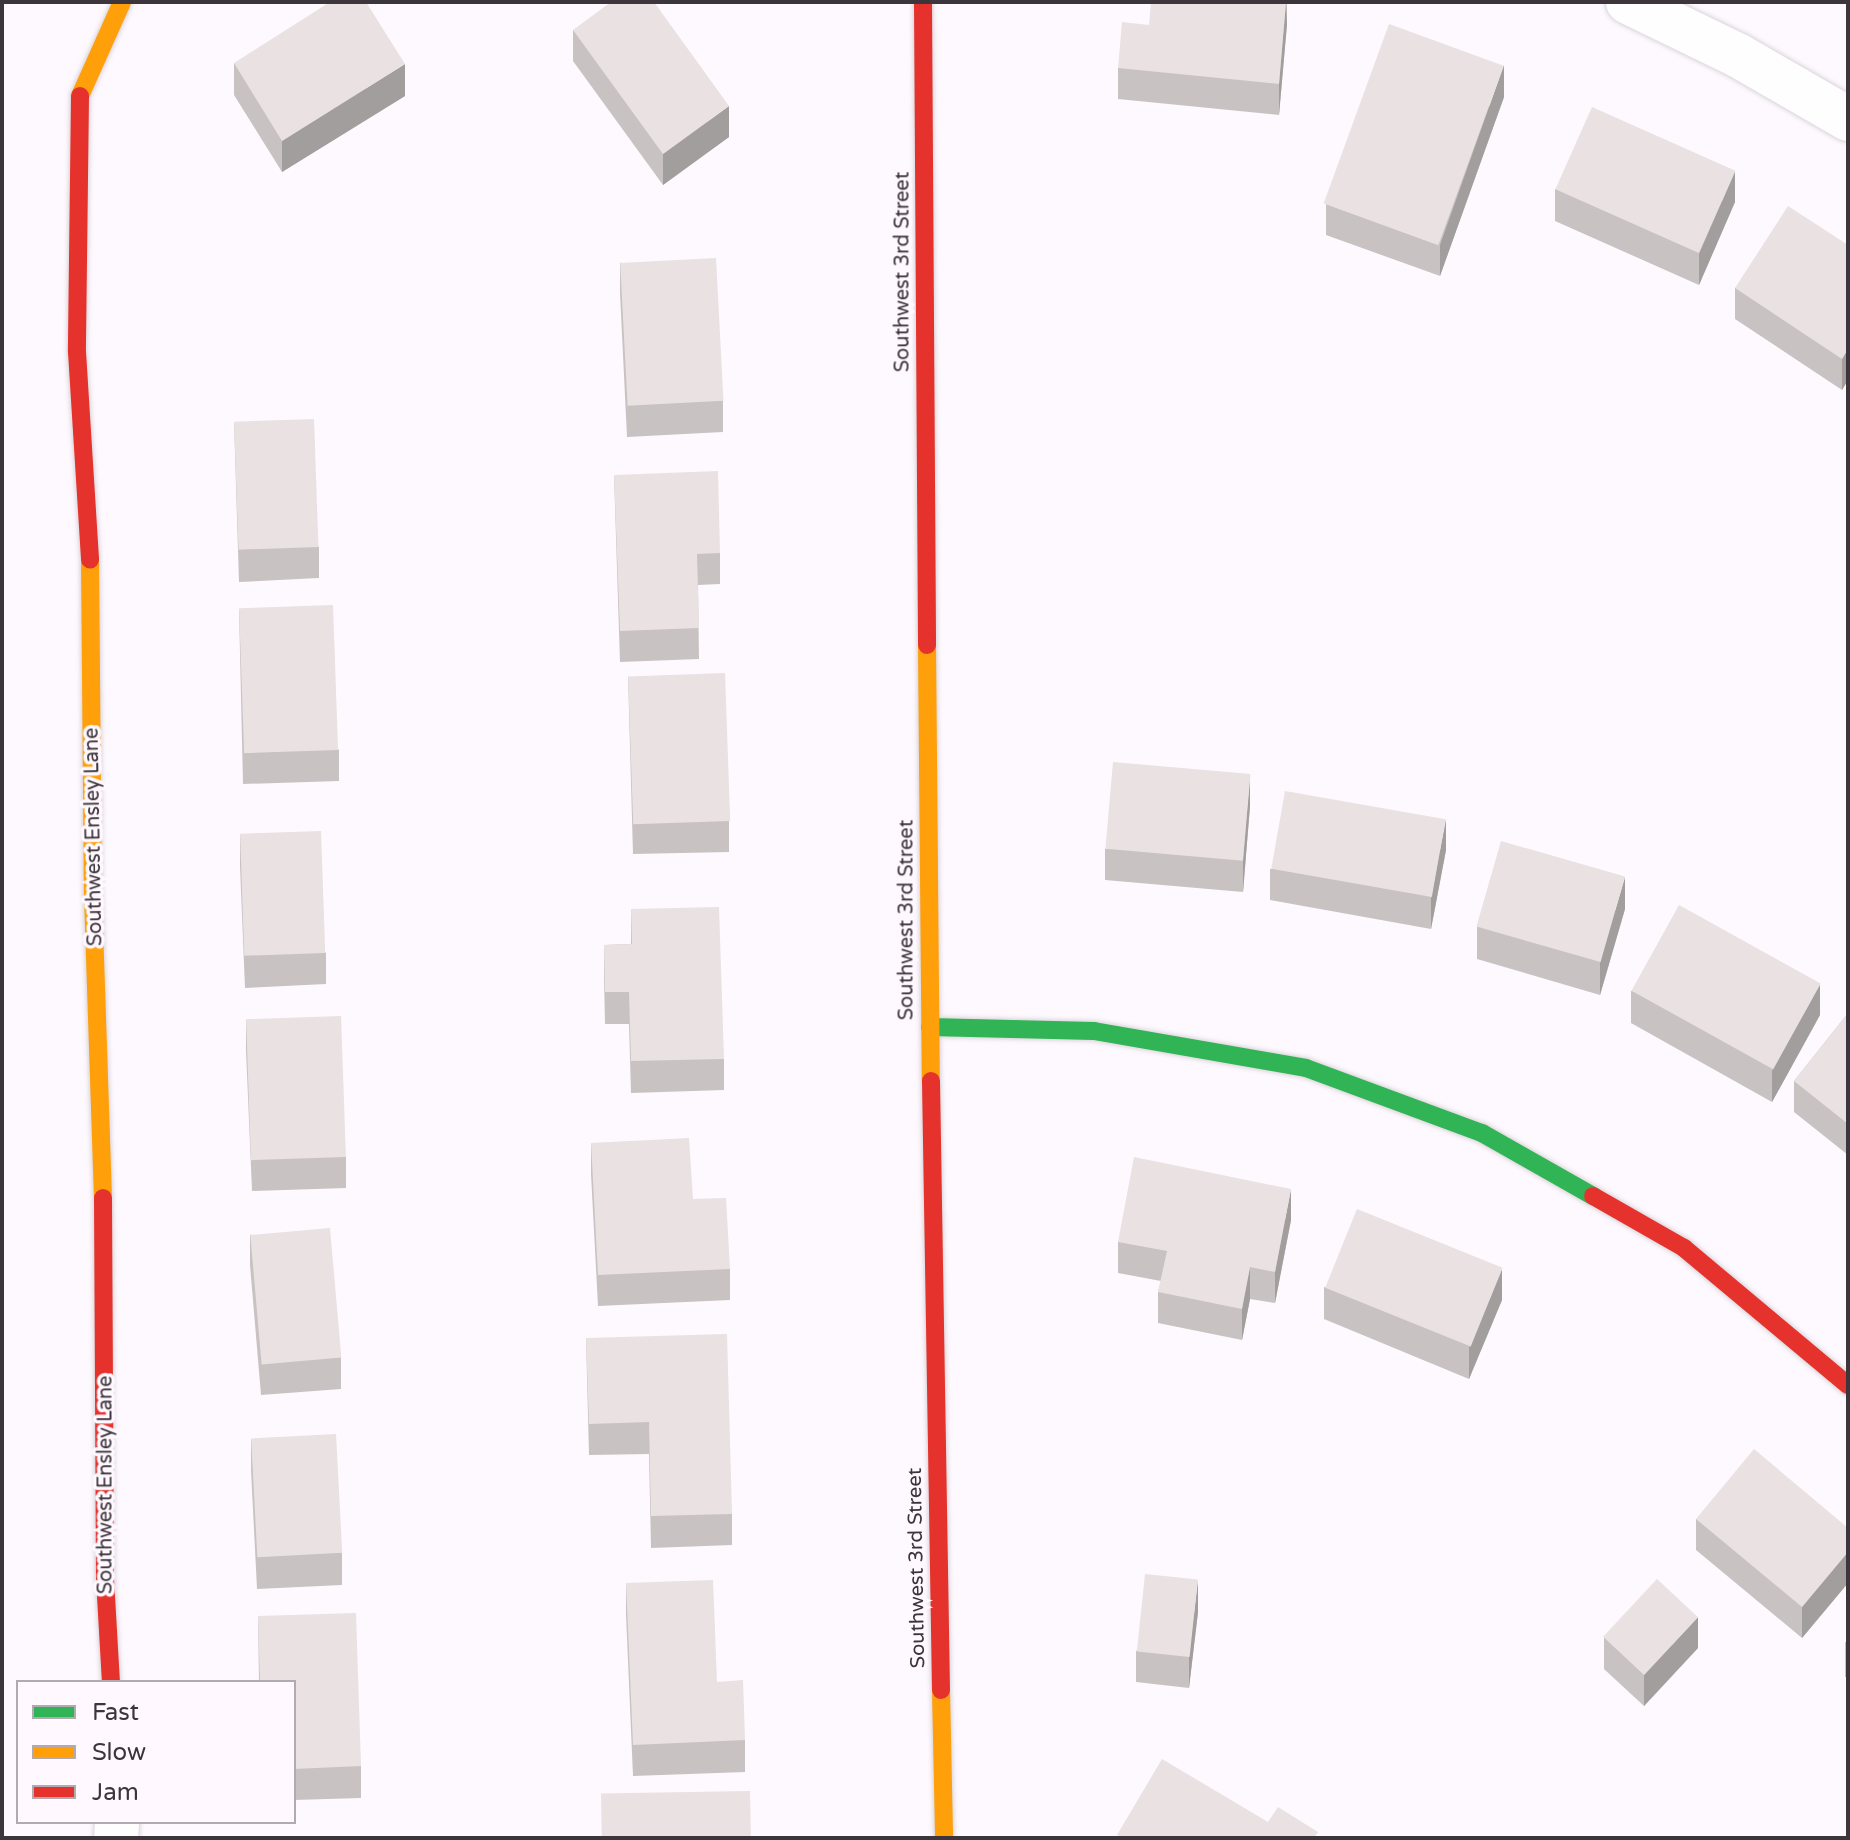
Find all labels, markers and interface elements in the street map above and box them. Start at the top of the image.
street label: Southwest 3rd Street [891,172,915,372]
street label: Southwest Ensley Lane [80,728,108,946]
street label: Southwest 3rd Street [895,820,919,1020]
street label: Southwest Ensley Lane [94,1376,118,1594]
street label: Southwest 3rd Street [903,1468,931,1668]
legend [16,1680,296,1824]
text: Fast [92,1698,139,1727]
text: Slow [92,1738,146,1767]
text: Jam [92,1778,139,1807]

